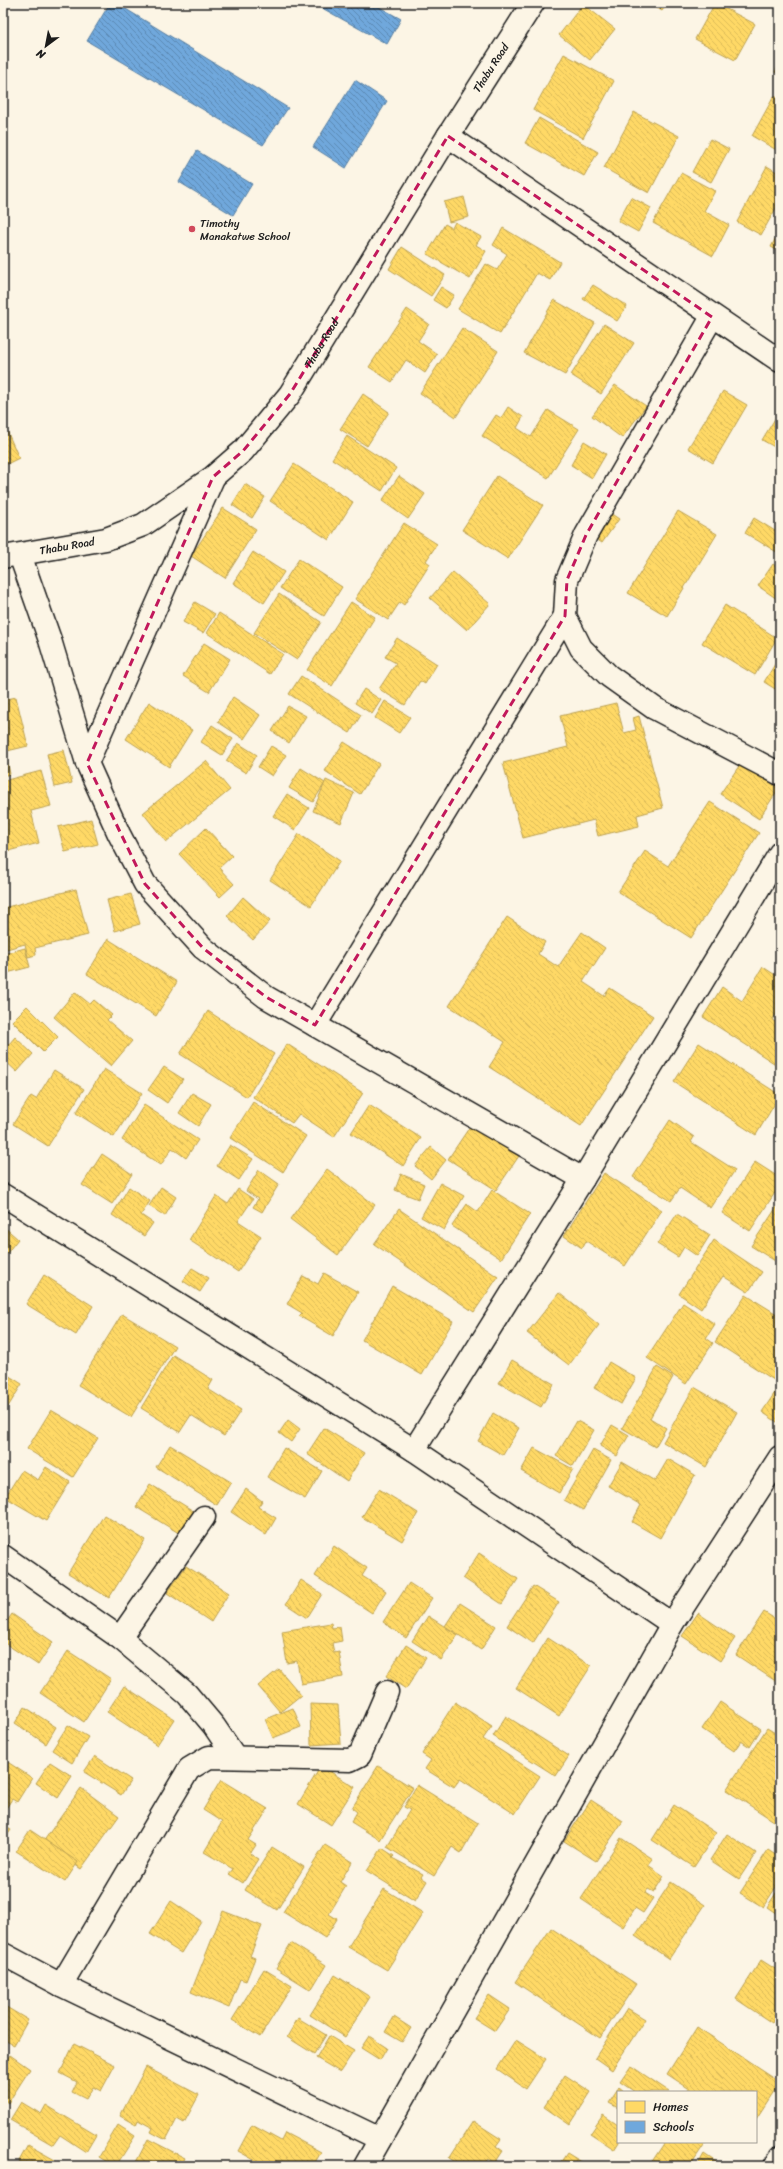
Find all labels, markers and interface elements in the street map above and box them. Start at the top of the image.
north arrow [26,26,66,66]
street label: Thabu Road [468,39,515,96]
text: N [32,44,50,65]
place label: Timothy Manakatwe School [200,214,291,246]
marker: Timothy Manakatwe School [187,224,197,234]
street label: Thabu Road [298,314,344,372]
street label: Thabu Road [38,531,97,560]
legend [617,2091,757,2143]
text: Homes [653,2096,689,2118]
text: Schools [653,2116,694,2138]

